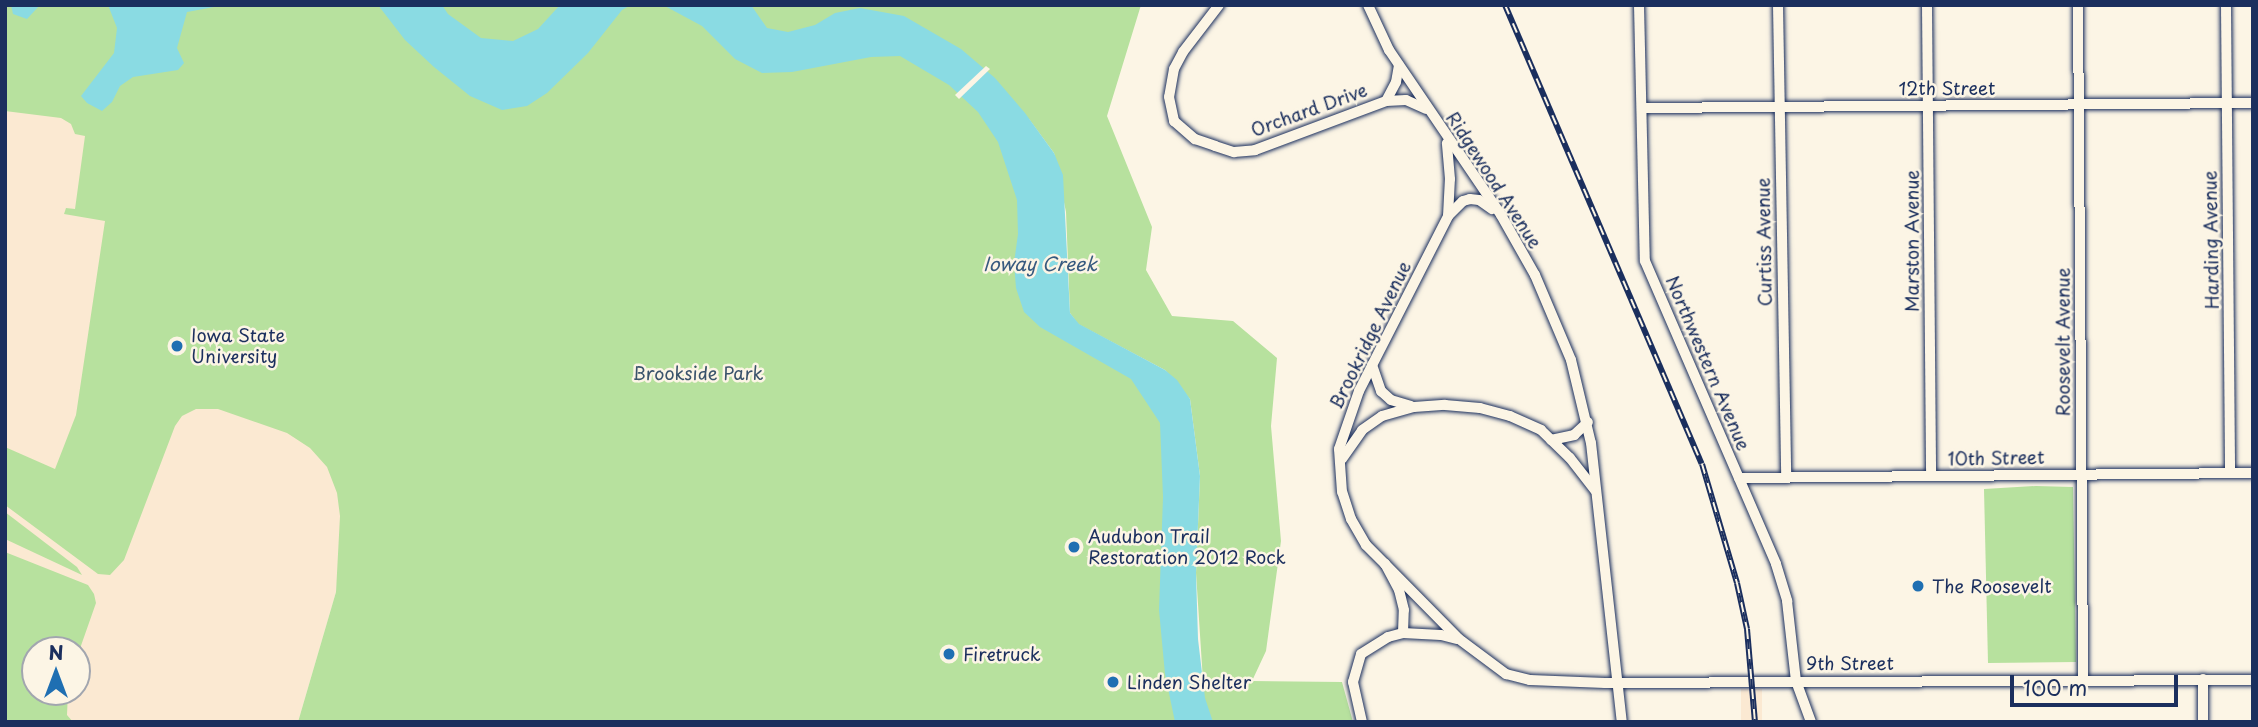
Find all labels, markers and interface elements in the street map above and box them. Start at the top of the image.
street label: 12th Street [1898,77,1996,99]
street label: Orchard Drive [1247,79,1371,141]
street label: Ridgewood Avenue [1442,107,1546,253]
street label: Marston Avenue [1901,171,1923,311]
street label: Harding Avenue [2199,171,2223,309]
street label: Curtiss Avenue [1752,178,1776,306]
water label: Ioway Creek [983,253,1097,275]
street label: Brookridge Avenue [1325,257,1415,413]
street label: Roosevelt Avenue [2052,268,2074,416]
street label: Northwestern Avenue [1662,273,1754,453]
place label: Iowa State University [191,325,283,368]
marker: Iowa State University [169,338,185,354]
park label: Brookside Park [633,362,763,384]
street label: 10th Street [1947,446,2045,470]
place label: Audubon Trail Restoration 2012 Rock [1088,526,1286,568]
marker: Audubon Trail Restoration 2012 Rock [1066,539,1082,555]
place label: The Roosevelt [1932,575,2051,597]
marker: The Roosevelt [1910,578,1926,594]
north arrow [21,636,91,706]
text: N [48,638,64,666]
place label: Firetruck [963,643,1041,665]
marker: Firetruck [941,646,957,662]
street label: 9th Street [1806,652,1894,674]
scale bar [2013,660,2181,704]
place label: Linden Shelter [1127,671,1252,693]
text: 100 m [2023,671,2087,703]
marker: Linden Shelter [1105,674,1121,690]

